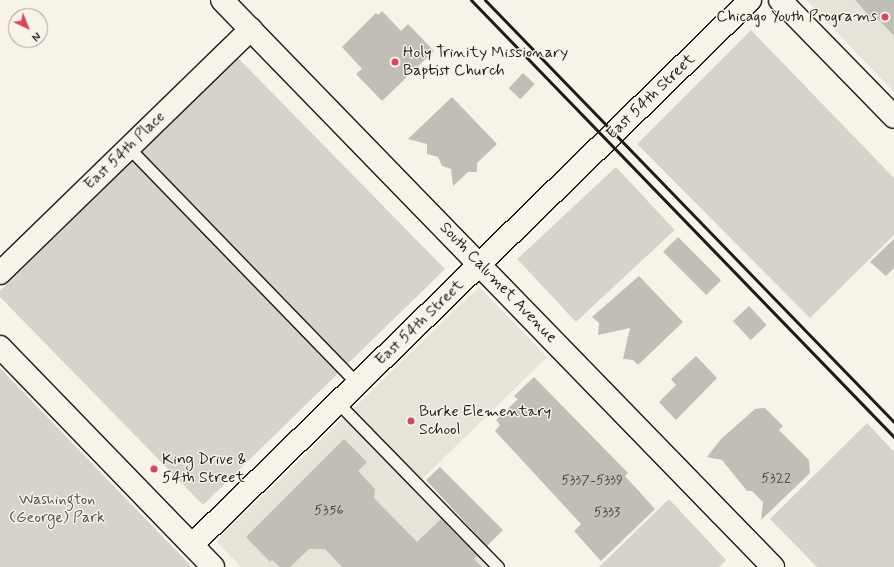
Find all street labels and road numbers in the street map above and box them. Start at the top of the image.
street label: East 54th Street [603,50,699,144]
street label: East 54th Place [81,108,169,194]
street label: South Calumet Avenue [437,220,559,346]
street label: East 54th Street [372,276,468,370]

